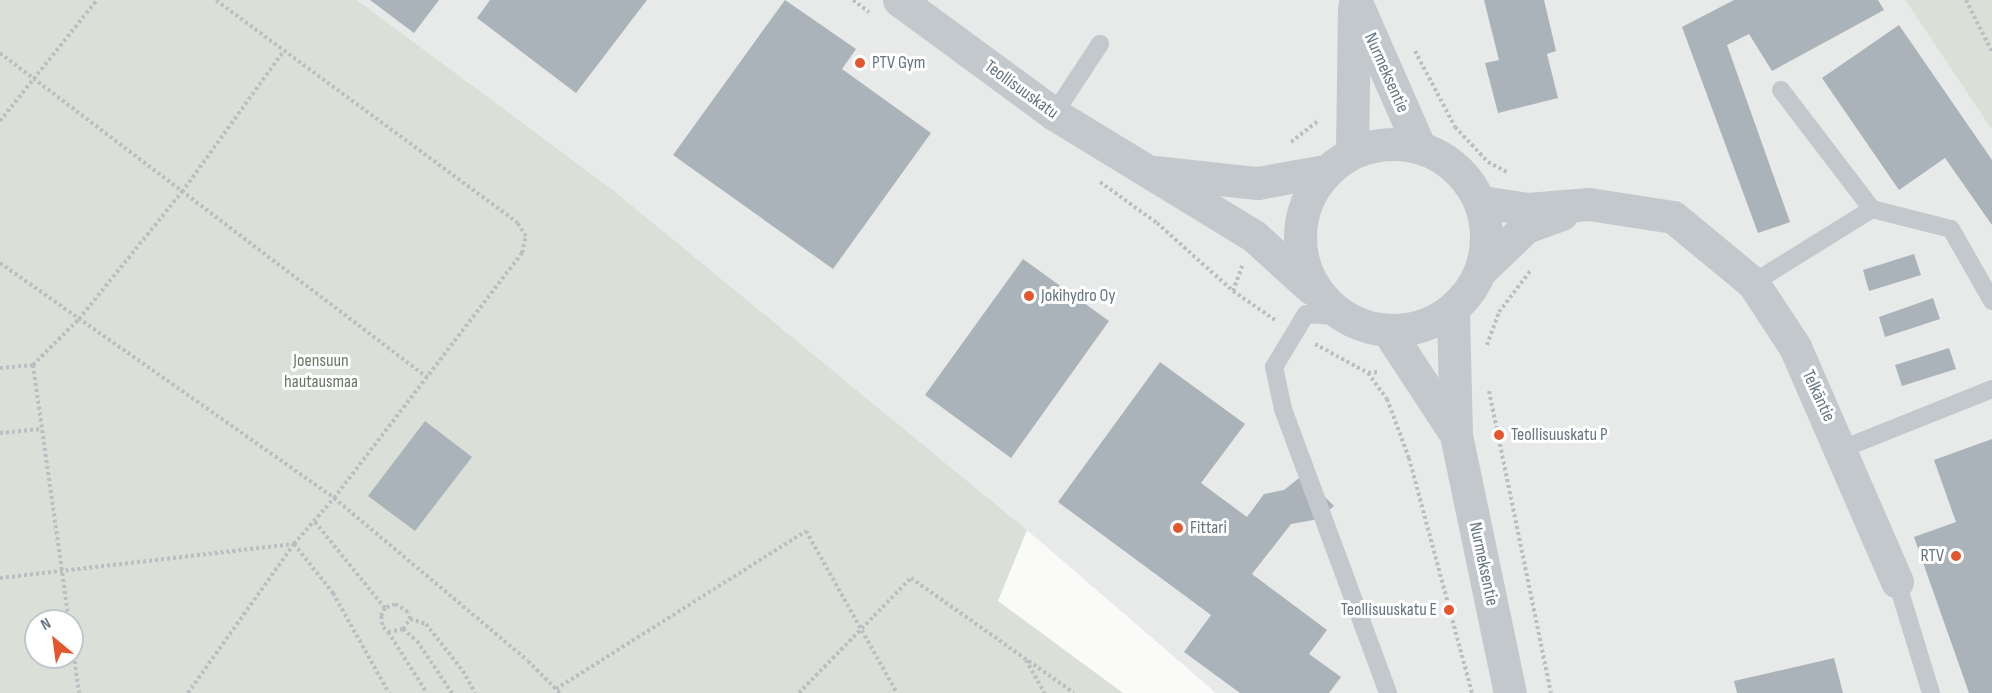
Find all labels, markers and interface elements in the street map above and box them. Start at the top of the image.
street label: Nurmeksentie [1359,30,1413,116]
place label: PTV Gym [872,52,925,74]
marker: PTV Gym [853,56,867,70]
street label: Teollisuuskatu [980,56,1062,124]
place label: Jokihydro Oy [1041,285,1115,307]
marker: Jokihydro Oy [1022,289,1036,303]
park label: Joensuun hautausmaa [284,351,358,394]
street label: Telkäntie [1797,367,1839,425]
place label: Teollisuuskatu P [1511,424,1607,446]
marker: Teollisuuskatu P [1492,428,1506,442]
place label: Fittari [1190,517,1227,539]
street label: Nurmeksentie [1464,520,1502,608]
marker: Fittari [1171,521,1185,535]
place label: RTV [1920,545,1944,567]
marker: RTV [1949,549,1963,563]
place label: Teollisuuskatu E [1341,599,1437,621]
marker: Teollisuuskatu E [1442,603,1456,617]
north arrow [24,609,84,669]
text: N [38,614,54,635]

